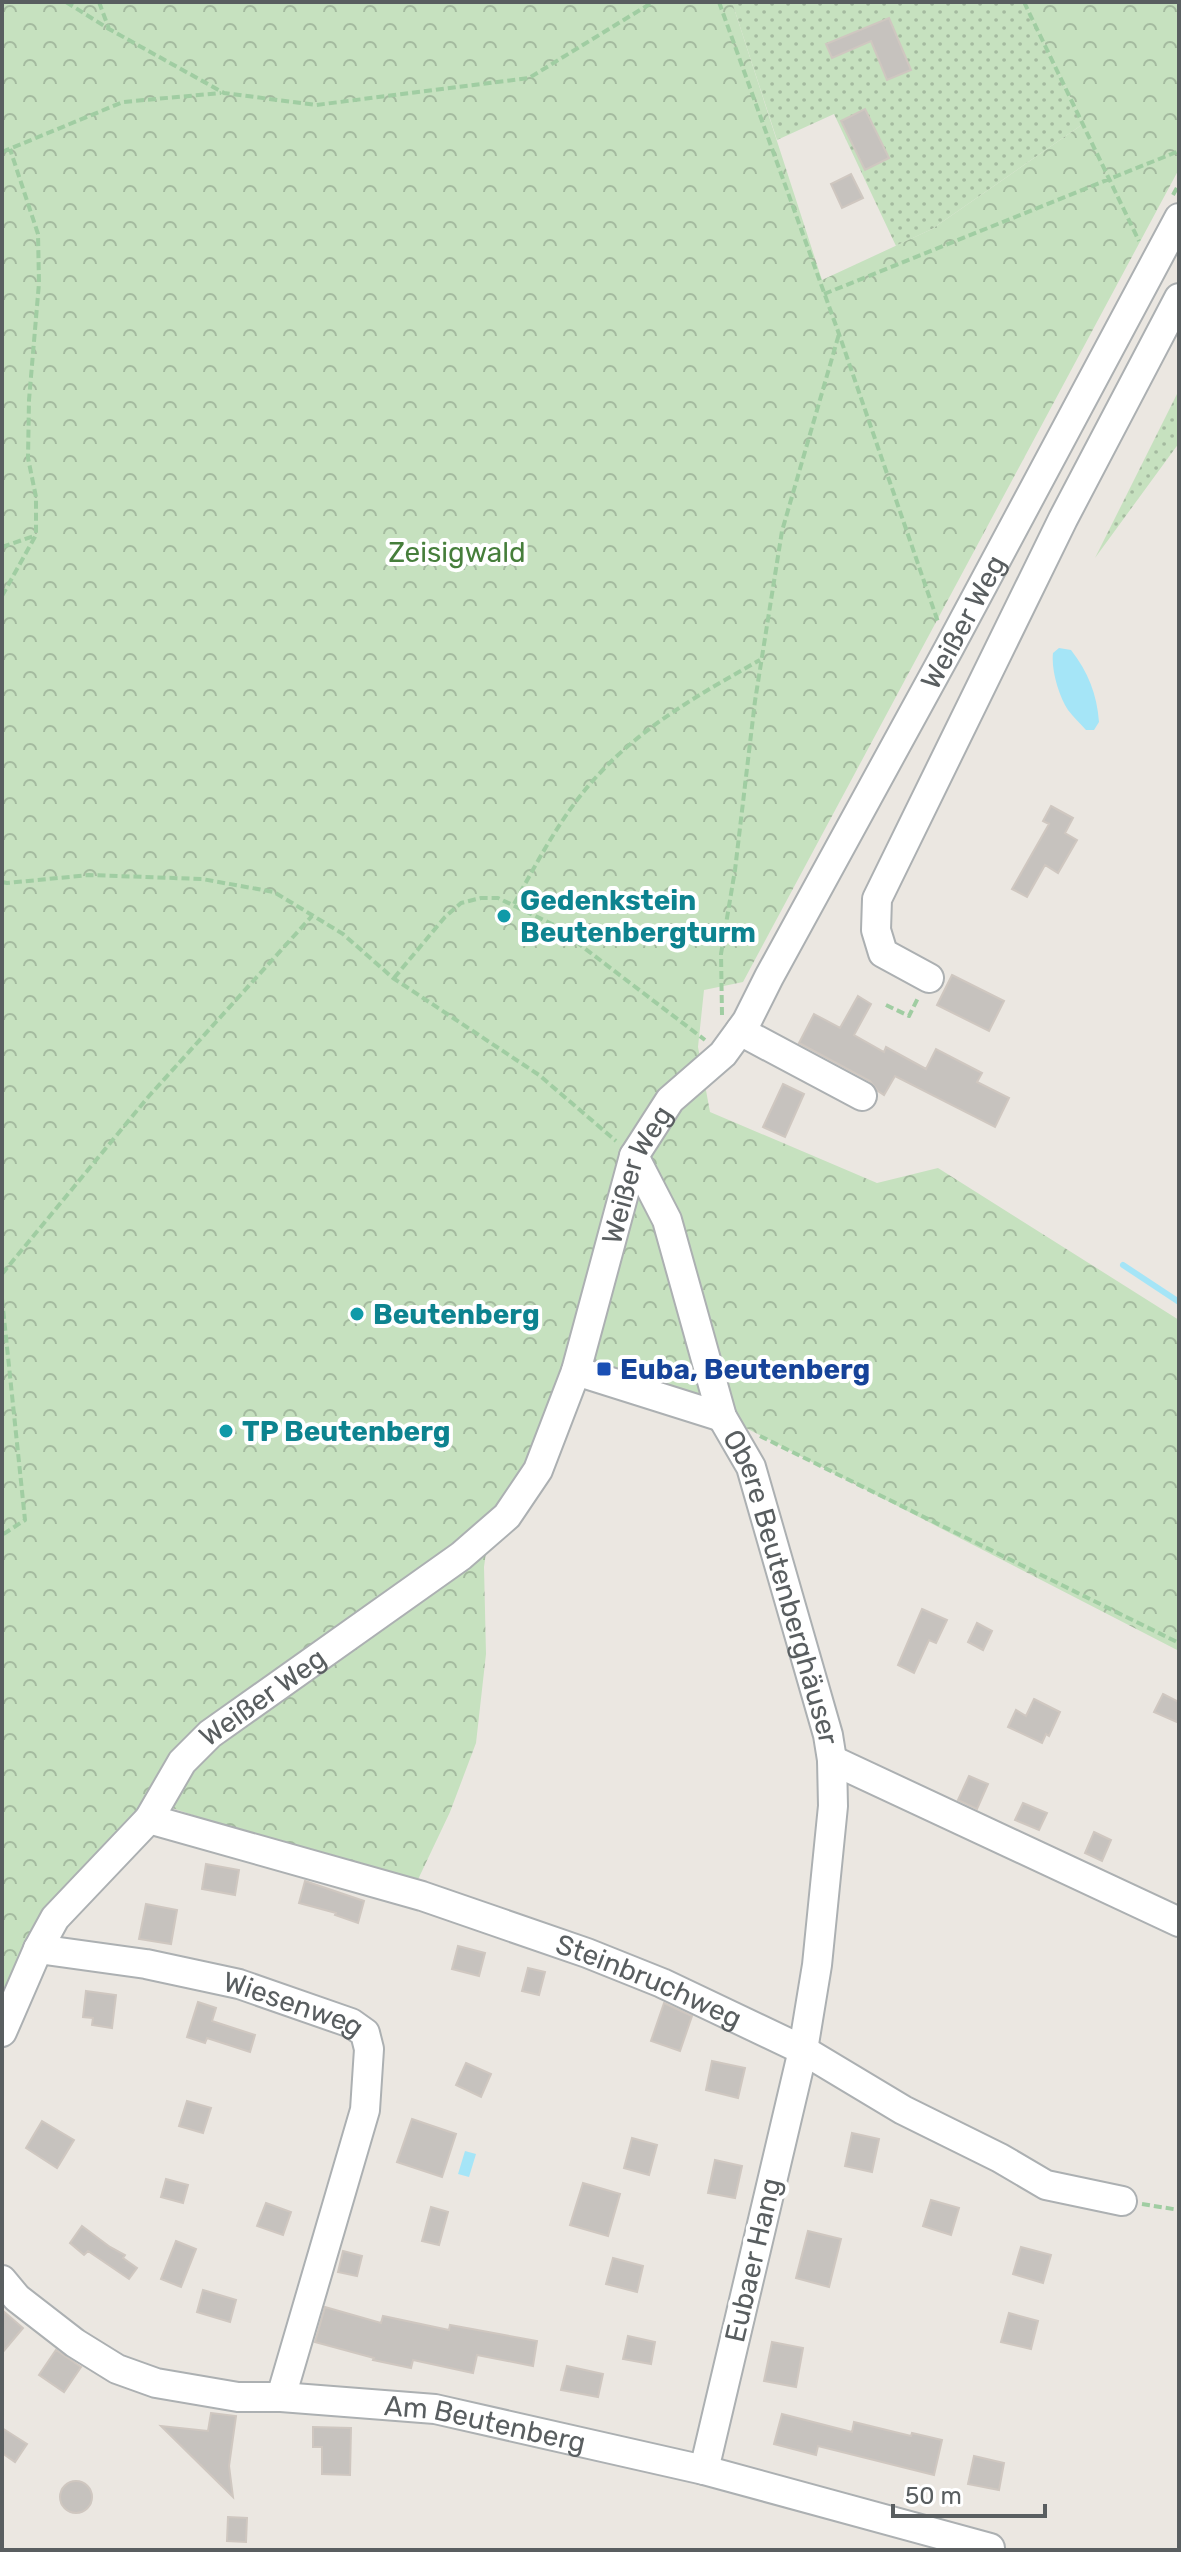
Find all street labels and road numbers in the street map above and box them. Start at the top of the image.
street label: Weißer Weg [913,549,1012,695]
street label: Weißer Weg [595,1099,679,1247]
street label: Obere Beutenberghäuser [716,1424,846,1747]
street label: Weißer Weg [193,1641,332,1753]
street label: Steinbruchweg [552,1927,747,2035]
street label: Wiesenweg [221,1965,371,2044]
street label: Eubaer Hang [718,2175,788,2345]
street label: Am Beutenberg [383,2389,589,2459]

